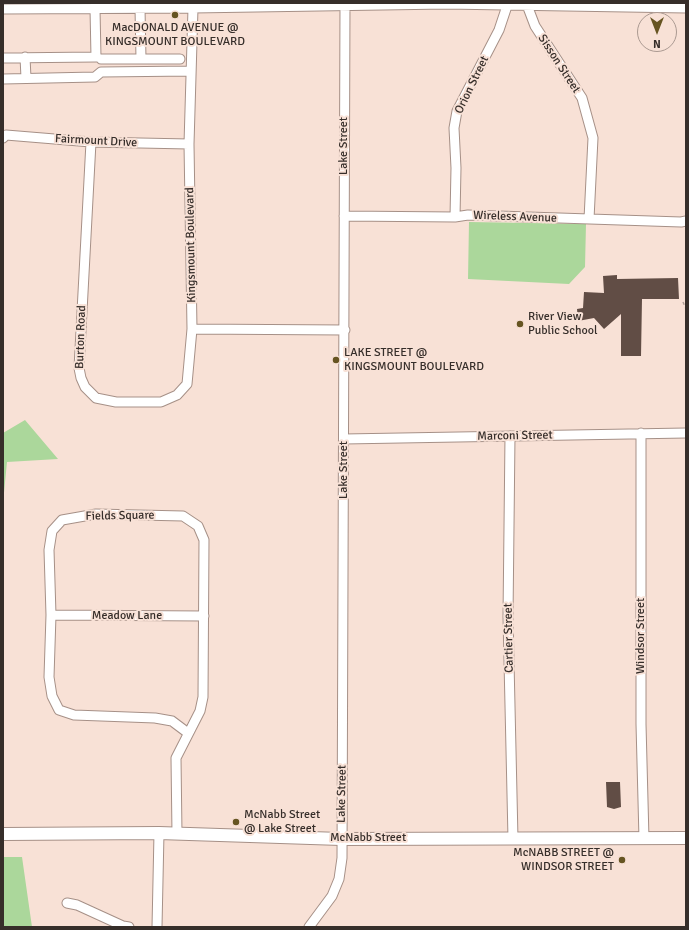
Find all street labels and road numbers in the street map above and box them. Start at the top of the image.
street label: Sisson Street [535,32,583,96]
street label: Orion Street [452,54,492,116]
street label: Lake Street [337,117,351,175]
street label: Fairmount Drive [55,132,137,150]
street label: Kingsmount Boulevard [183,187,199,303]
street label: Wireless Avenue [473,208,557,226]
street label: Burton Road [73,305,89,369]
street label: Marconi Street [477,428,553,444]
street label: Lake Street [337,441,351,499]
street label: Fields Square [85,508,155,524]
street label: Windsor Street [634,598,648,674]
street label: Cartier Street [501,603,517,673]
street label: Meadow Lane [92,609,162,623]
street label: Lake Street [334,765,350,823]
street label: McNabb Street [330,831,406,845]

